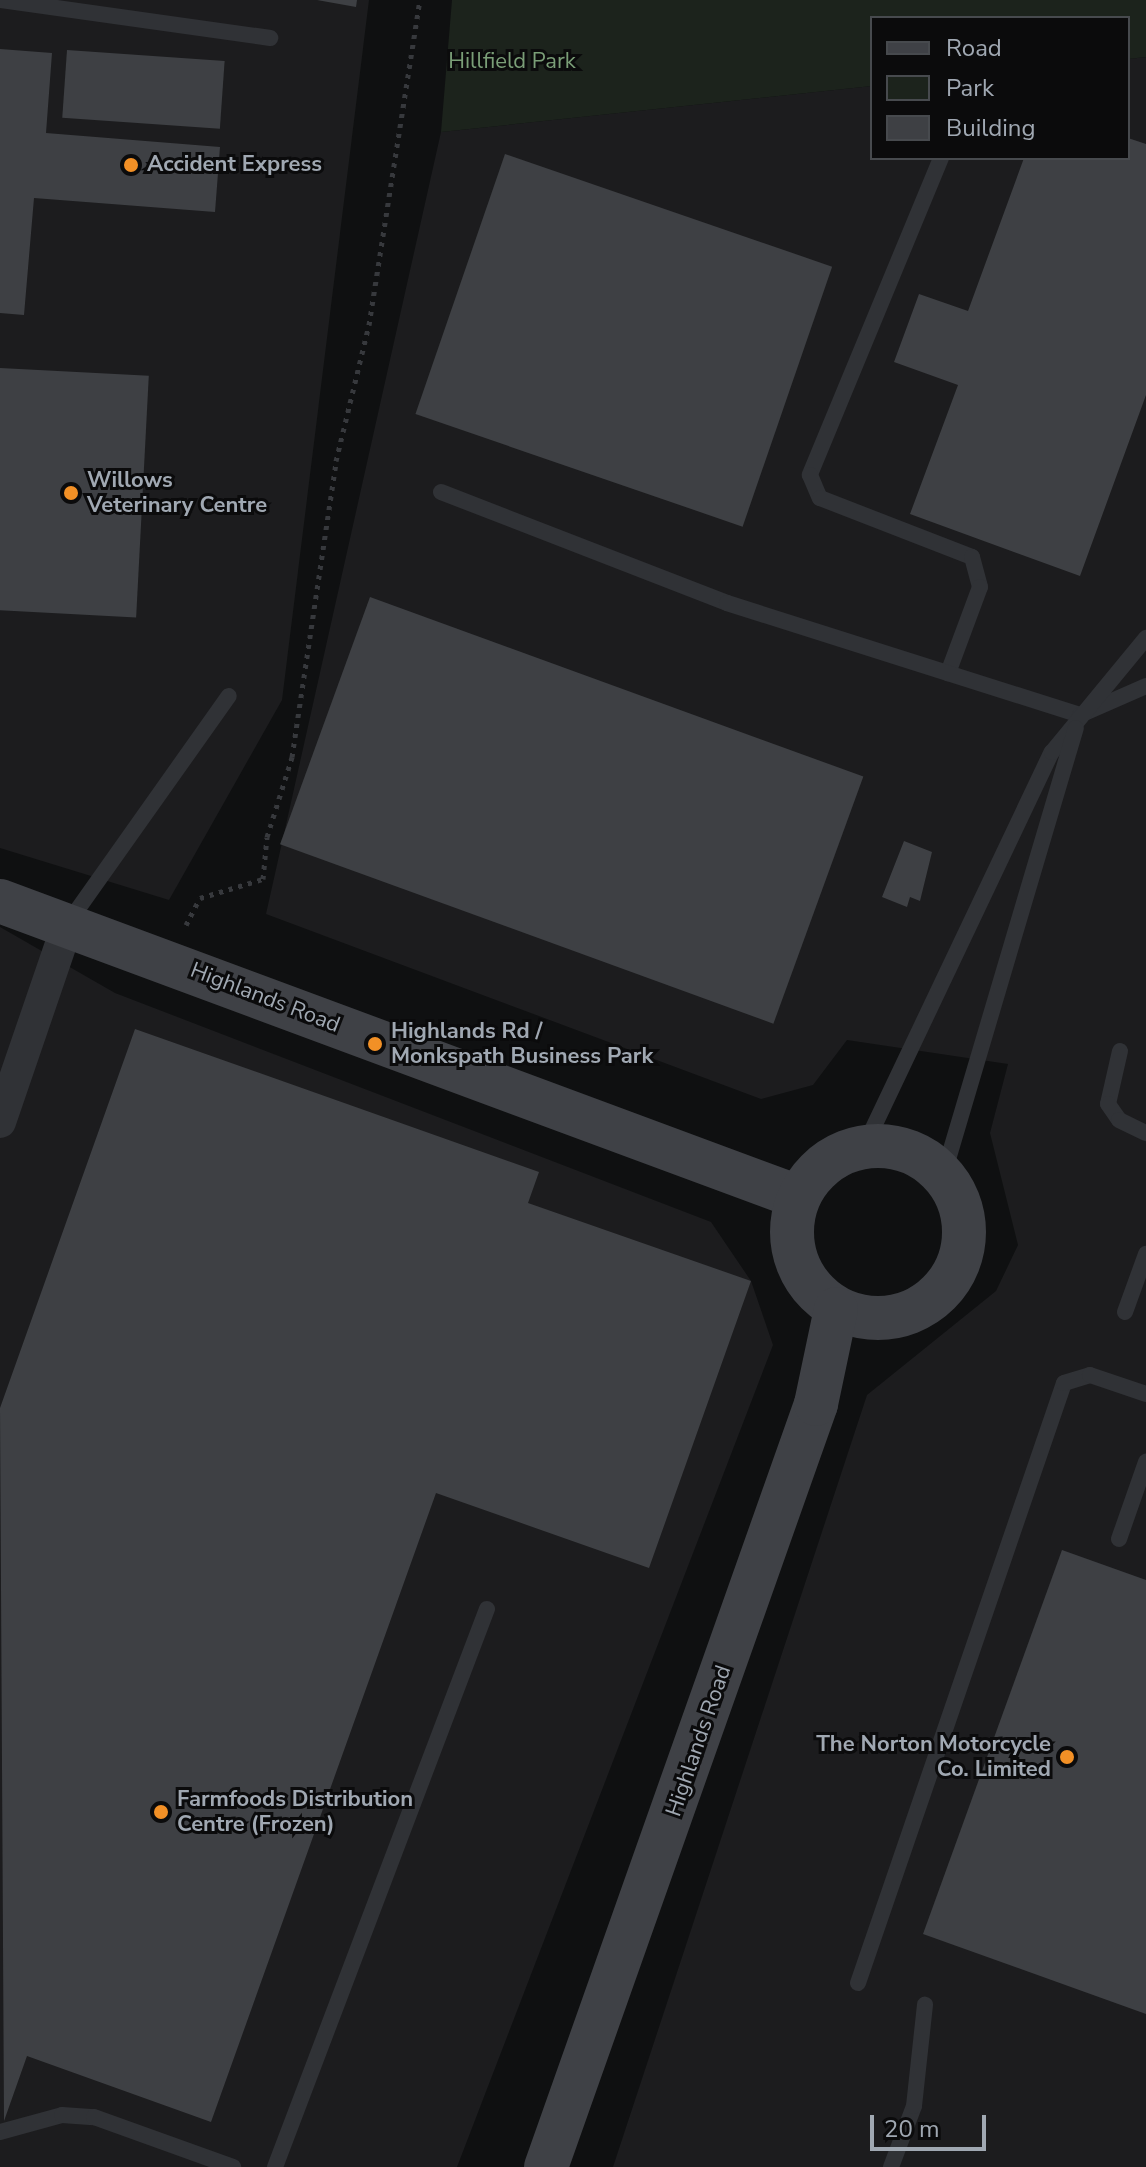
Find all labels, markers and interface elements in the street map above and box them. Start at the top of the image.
legend [870,16,1130,160]
text: Road [946,32,1002,64]
park label: Hillfield Park [448,49,576,75]
text: Park [946,72,994,104]
text: Building [946,112,1036,144]
place label: Accident Express [147,152,322,178]
marker: Accident Express [122,156,140,174]
place label: Willows Veterinary Centre [87,467,267,518]
marker: Willows Veterinary Centre [62,484,80,502]
street label: Highlands Road [186,957,344,1039]
place label: Highlands Rd / Monkspath Business Park [391,1018,653,1070]
marker: Highlands Rd / Monkspath Business Park [366,1035,384,1053]
street label: Highlands Road [661,1662,737,1820]
place label: The Norton Motorcycle Co. Limited [816,1731,1051,1782]
marker: The Norton Motorcycle Co. Limited [1058,1748,1076,1766]
place label: Farmfoods Distribution Centre (Frozen) [177,1786,413,1838]
marker: Farmfoods Distribution Centre (Frozen) [152,1803,170,1821]
scale bar [874,2099,990,2149]
text: 20 m [884,2113,940,2145]

